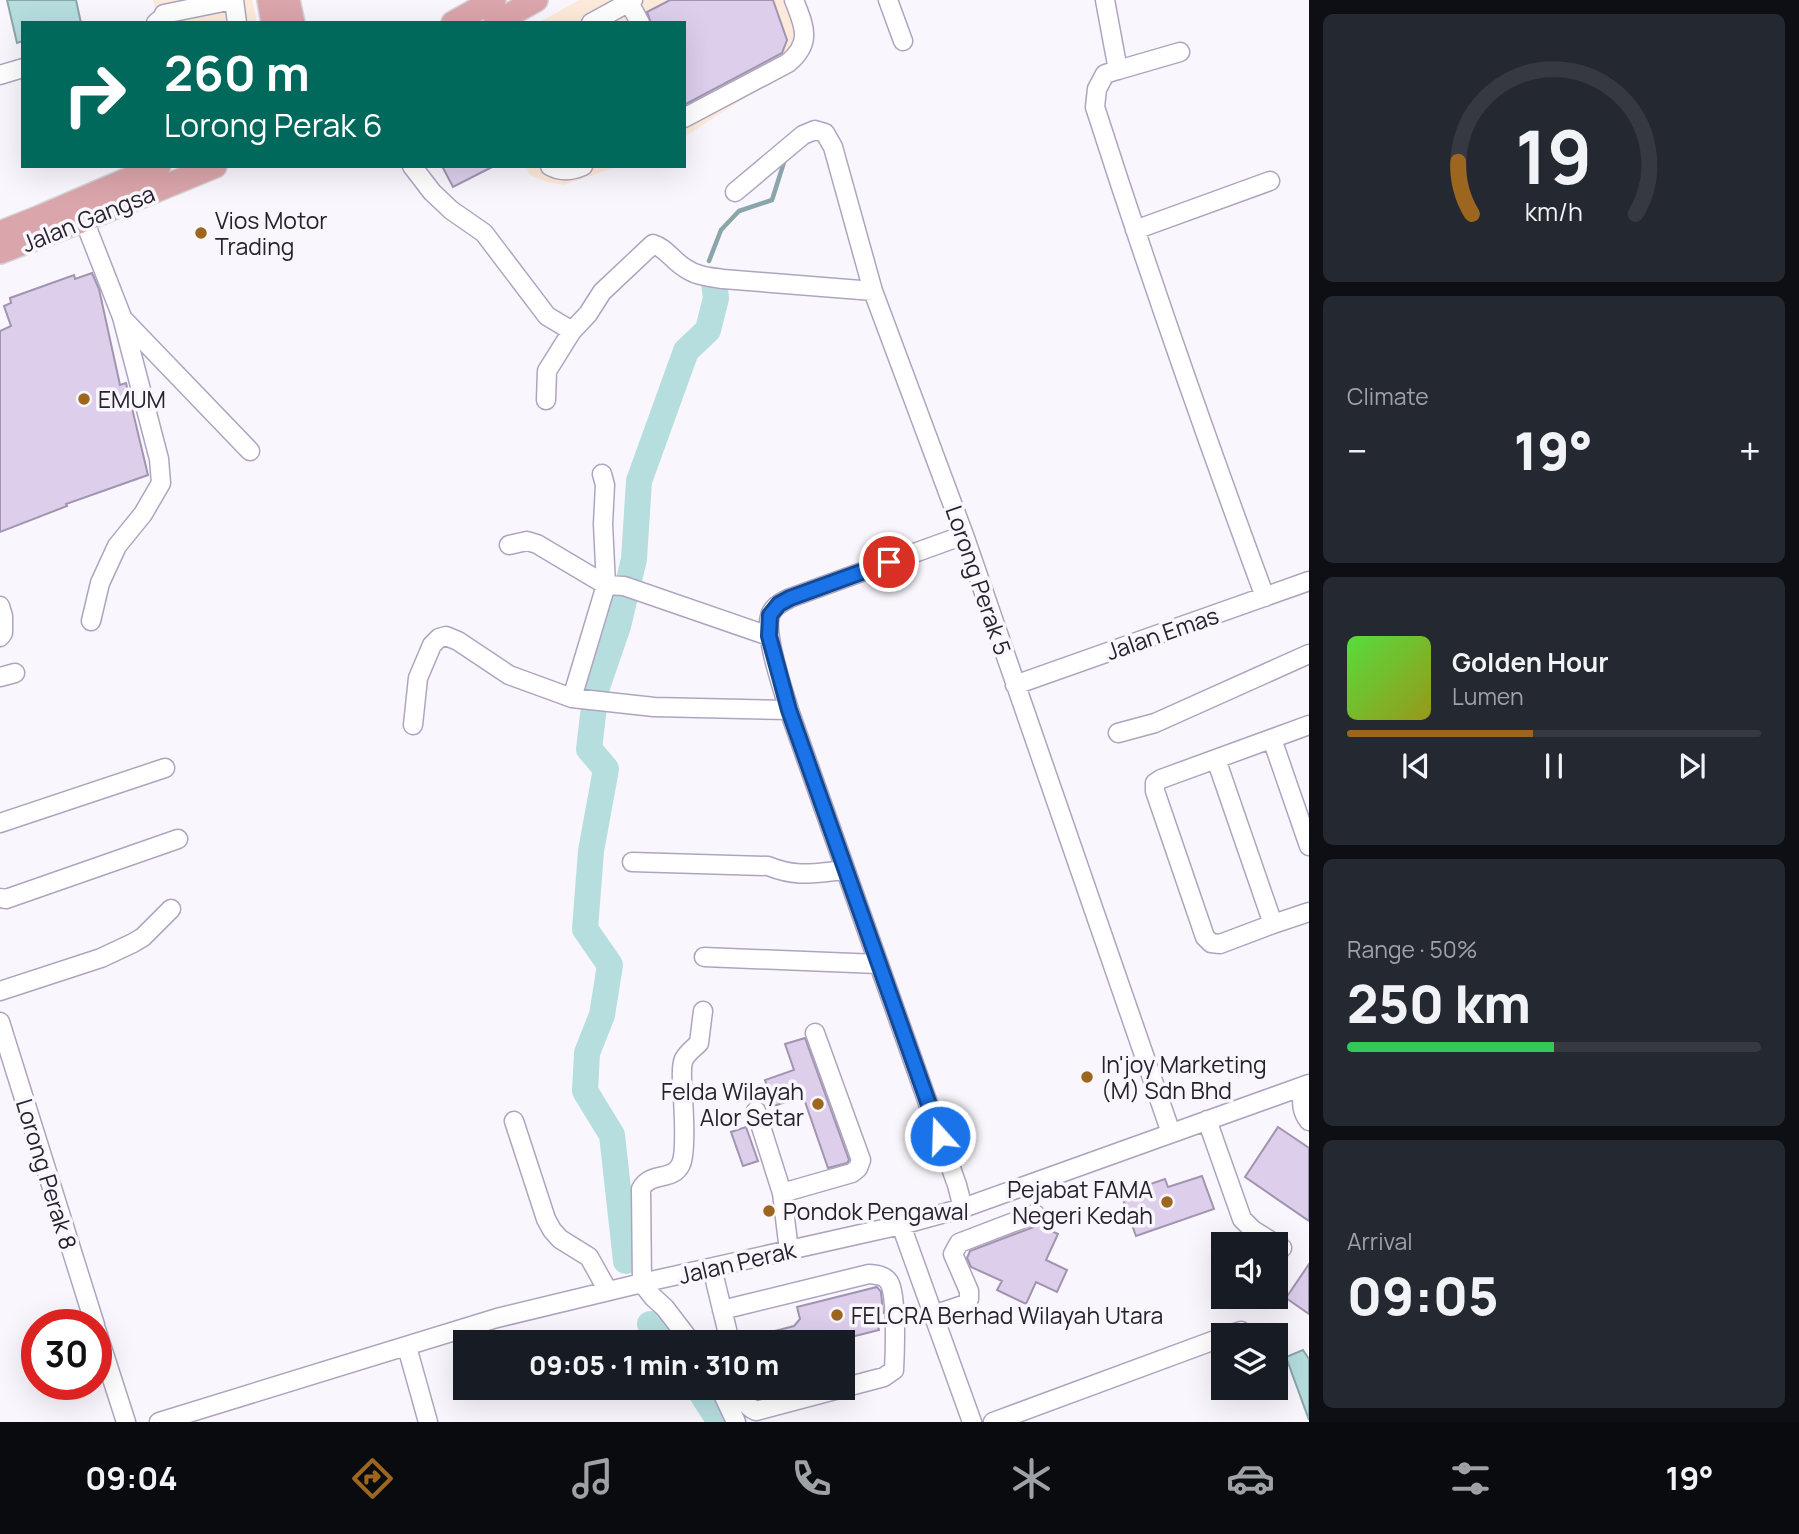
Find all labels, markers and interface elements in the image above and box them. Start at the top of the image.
text: 260 m [164,39,310,106]
icon: right [49,49,140,140]
text: Lorong Perak 6 [164,103,383,147]
text: 19 [1515,106,1593,206]
street label: Jalan Gangsa [17,177,159,259]
text: km/h [1525,194,1583,229]
place label: Vios Motor Trading [215,204,328,262]
marker: Vios Motor Trading [193,225,209,241]
text: Climate [1347,380,1429,412]
place label: EMUM [98,383,166,415]
marker: EMUM [76,391,92,407]
text: 19° [1514,415,1593,486]
text: − [1347,424,1368,476]
text: + [1739,424,1761,476]
street label: Lorong Perak 5 [938,501,1020,659]
pin [859,532,919,592]
icon: arrive [870,543,908,581]
street label: Jalan Emas [1101,599,1223,667]
text: Golden Hour [1452,644,1609,680]
text: Lumen [1452,680,1524,712]
icon: previous [1397,747,1435,785]
icon: pause [1535,747,1573,785]
icon: next [1673,747,1711,785]
text: Range · 50% [1347,933,1477,965]
text: 250 km [1347,968,1531,1039]
place label: In'joy Marketing (M) Sdn Bhd [1101,1048,1267,1106]
marker: In'joy Marketing (M) Sdn Bhd [1079,1069,1095,1085]
place label: Felda Wilayah Alor Setar [661,1075,804,1133]
street label: Lorong Perak 8 [9,1095,85,1253]
marker: Felda Wilayah Alor Setar [810,1096,826,1112]
position arrow [903,1099,977,1173]
place label: Pejabat FAMA Negeri Kedah [1007,1173,1153,1231]
marker: Pejabat FAMA Negeri Kedah [1159,1194,1175,1210]
place label: Pondok Pengawal [783,1195,969,1227]
marker: Pondok Pengawal [761,1203,777,1219]
text: Arrival [1347,1225,1413,1257]
map controls [1211,1232,1288,1400]
button: sound [1211,1232,1288,1309]
street label: Jalan Perak [675,1233,799,1291]
text: 09:05 [1347,1260,1499,1331]
place label: FELCRA Berhad Wilayah Utara [851,1299,1163,1331]
marker: FELCRA Berhad Wilayah Utara [829,1307,845,1323]
speed limit sign: 30 [21,1309,112,1400]
button: layers [1211,1323,1288,1400]
text: 09:05 · 1 min · 310 m [529,1347,779,1383]
icon: directions [348,1454,397,1503]
icon: music [568,1454,617,1503]
icon: phone [787,1454,836,1503]
icon: climate [1007,1454,1056,1503]
icon: car [1226,1454,1275,1503]
icon: filters [1446,1454,1495,1503]
text: 09:04 [85,1456,178,1500]
text: 19° [1665,1456,1714,1500]

